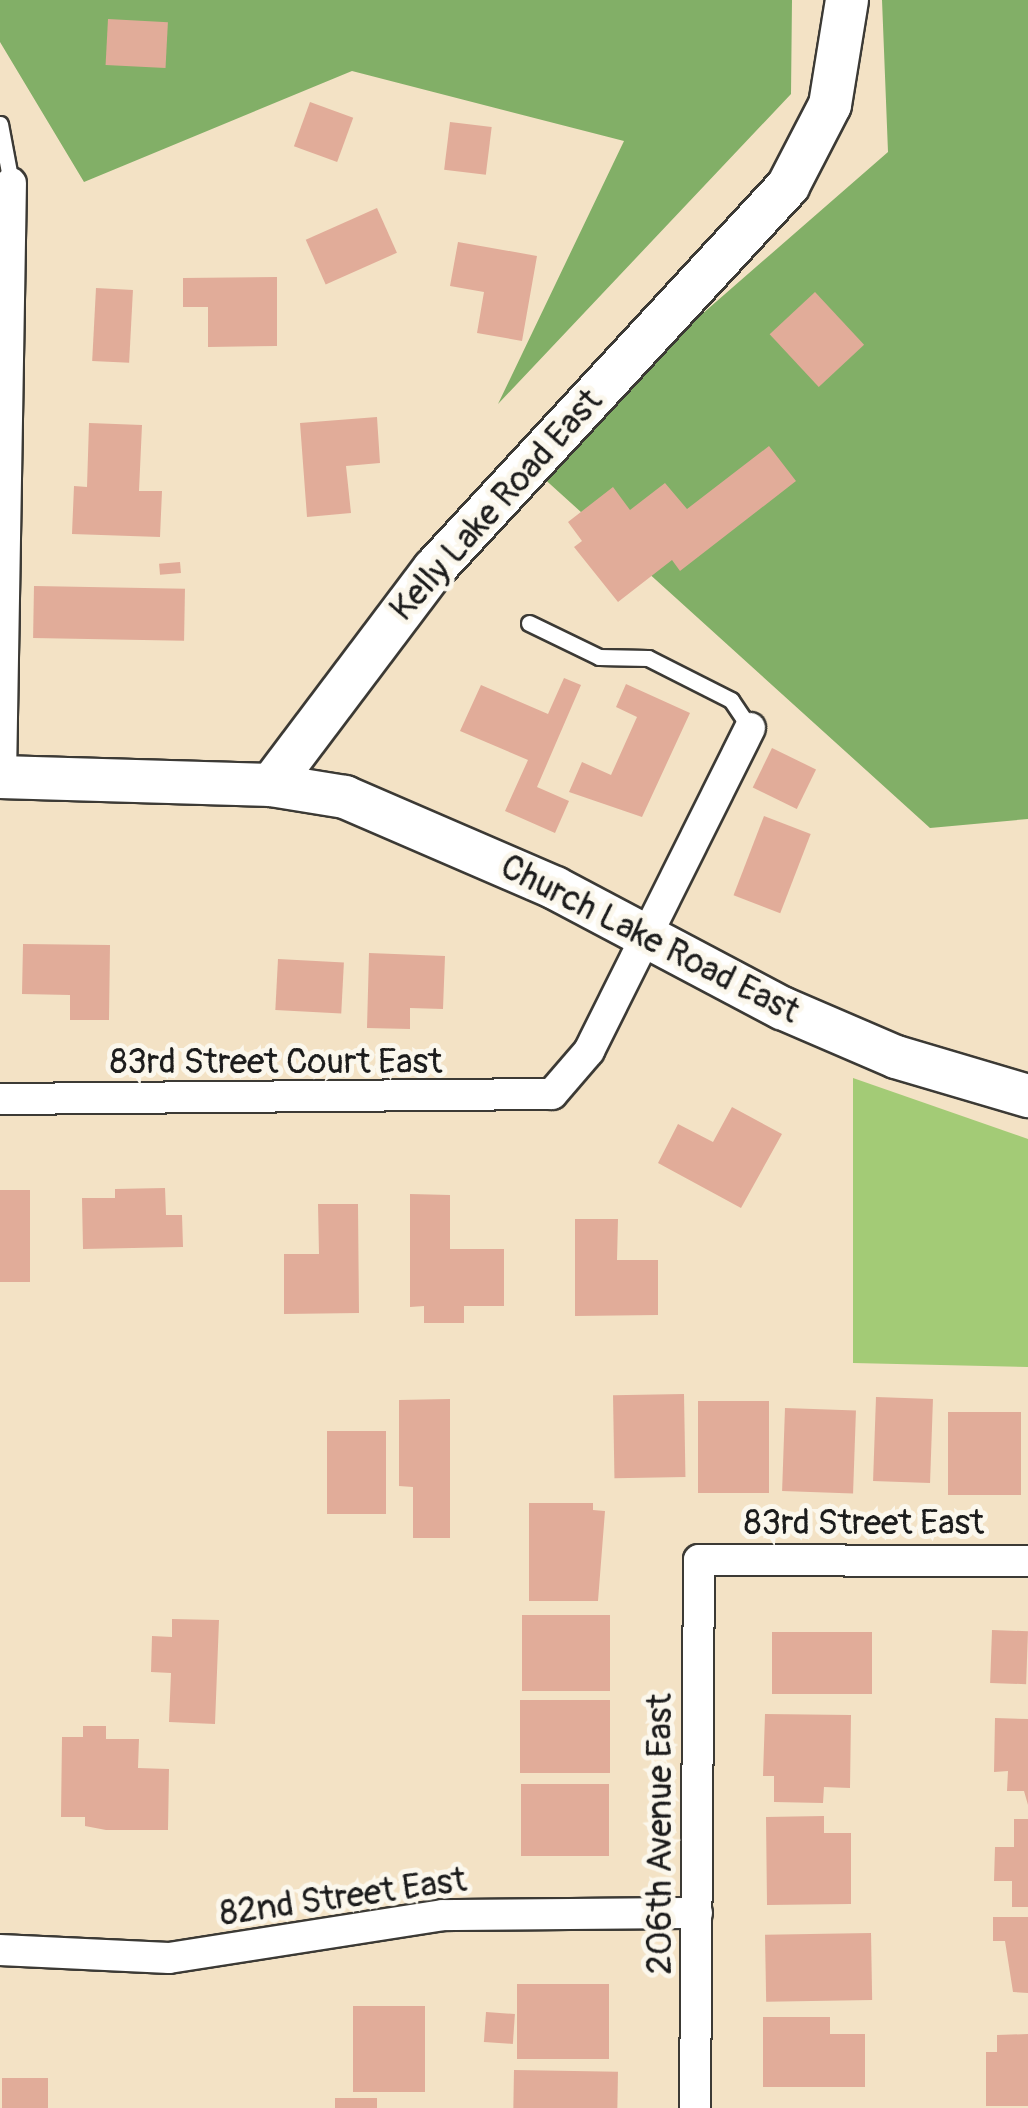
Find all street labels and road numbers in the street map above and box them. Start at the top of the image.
street label: Kelly Lake Road East [381,380,611,630]
street label: Church Lake Road East [494,845,806,1033]
street label: 83rd Street Court East [110,1041,442,1083]
street label: 83rd Street East [744,1502,984,1544]
street label: 206th Avenue East [639,1693,681,1975]
street label: 82nd Street East [217,1859,469,1935]

